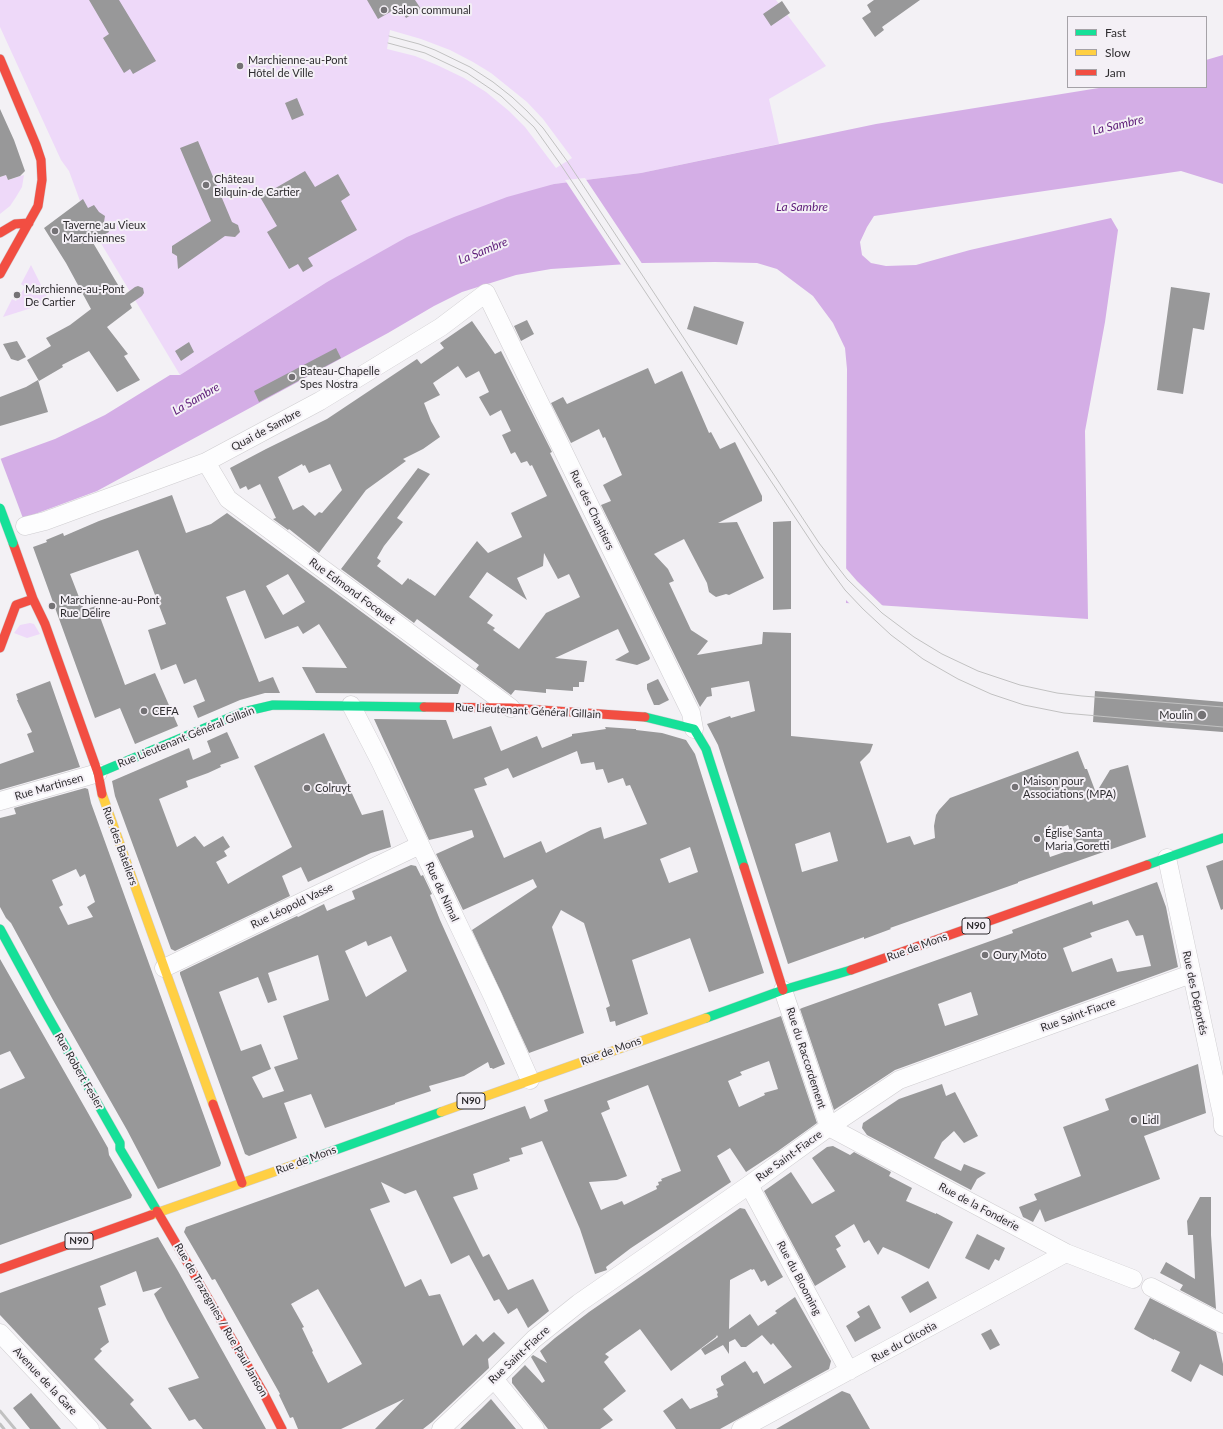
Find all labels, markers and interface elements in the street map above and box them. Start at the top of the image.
place label: Salon communal [392,3,471,17]
marker: Salon communal [379,5,389,15]
legend [1067,16,1207,88]
text: Fast [1105,25,1126,40]
text: Slow [1105,45,1130,60]
place label: Marchienne-au-Pont Hôtel de Ville [248,53,348,79]
marker: Marchienne-au-Pont Hôtel de Ville [235,61,245,71]
text: Jam [1105,65,1126,80]
water label: La Sambre [1091,112,1145,138]
place label: Château Bilquin-de Cartier [214,172,300,198]
marker: Château Bilquin-de Cartier [201,180,211,190]
water label: La Sambre [776,200,828,214]
place label: Taverne au Vieux Marchiennes [63,218,146,244]
marker: Taverne au Vieux Marchiennes [50,226,60,236]
water label: La Sambre [456,235,510,267]
place label: Marchienne-au-Pont De Cartier [25,282,125,308]
marker: Marchienne-au-Pont De Cartier [12,290,22,300]
place label: Bateau-Chapelle Spes Nostra [300,364,380,390]
marker: Bateau-Chapelle Spes Nostra [287,372,297,382]
water label: La Sambre [170,380,222,418]
street label: Quai de Sambre [229,406,303,454]
street label: Rue des Chantiers [567,468,617,552]
street label: Rue Edmond Focquet [306,555,398,627]
place label: Marchienne-au-Pont Rue Delire [60,593,160,619]
marker: Marchienne-au-Pont Rue Delire [47,601,57,611]
street label: Rue Lieutenant Général Gillain [455,701,601,721]
street label: Rue Lieutenant Général Gillain [116,703,256,771]
place label: CEFA [152,704,179,718]
marker: CEFA [139,706,149,716]
place label: Moulin [1159,708,1193,722]
marker: Moulin [1196,709,1208,721]
street label: Rue Martinsen [13,771,85,803]
place label: Maison pour Associations (MPA) [1023,774,1116,800]
place label: Colruyt [315,781,351,795]
marker: Maison pour Associations (MPA) [1010,782,1020,792]
marker: Colruyt [302,783,312,793]
street label: Rue des Bateliers [100,805,140,887]
place label: Église Santa Maria Goretti [1045,826,1109,852]
marker: Église Santa Maria Goretti [1032,834,1042,844]
street label: Rue de Nimal [422,860,462,924]
street label: Rue Léopold Vasse [249,880,335,932]
road number: N90 [962,918,990,934]
street label: Rue de Mons [885,930,949,964]
place label: Oury Moto [993,948,1047,962]
marker: Oury Moto [980,950,990,960]
street label: Rue des Déportés [1180,950,1210,1036]
street label: Rue Saint-Fiacre [1039,995,1117,1035]
street label: Rue du Raccordement [783,1006,829,1110]
street label: Rue Robert Fesler [52,1031,106,1111]
street label: Rue de Mons [579,1034,643,1068]
road number: N90 [457,1093,485,1109]
place label: Lidl [1142,1113,1159,1127]
marker: Lidl [1129,1115,1139,1125]
street label: Rue Saint-Fiacre [753,1128,825,1184]
street label: Rue de Mons [274,1143,338,1177]
street label: Rue de la Fonderie [936,1180,1022,1234]
road number: N90 [65,1233,93,1249]
street label: Rue du Blooming [774,1239,824,1317]
street label: Rue de Trazegnies / Rue Paul Janson [171,1241,271,1399]
street label: Rue du Clicotia [869,1319,939,1365]
street label: Rue Saint-Fiacre [486,1323,552,1387]
street label: Avenue de la Gare [10,1344,80,1418]

